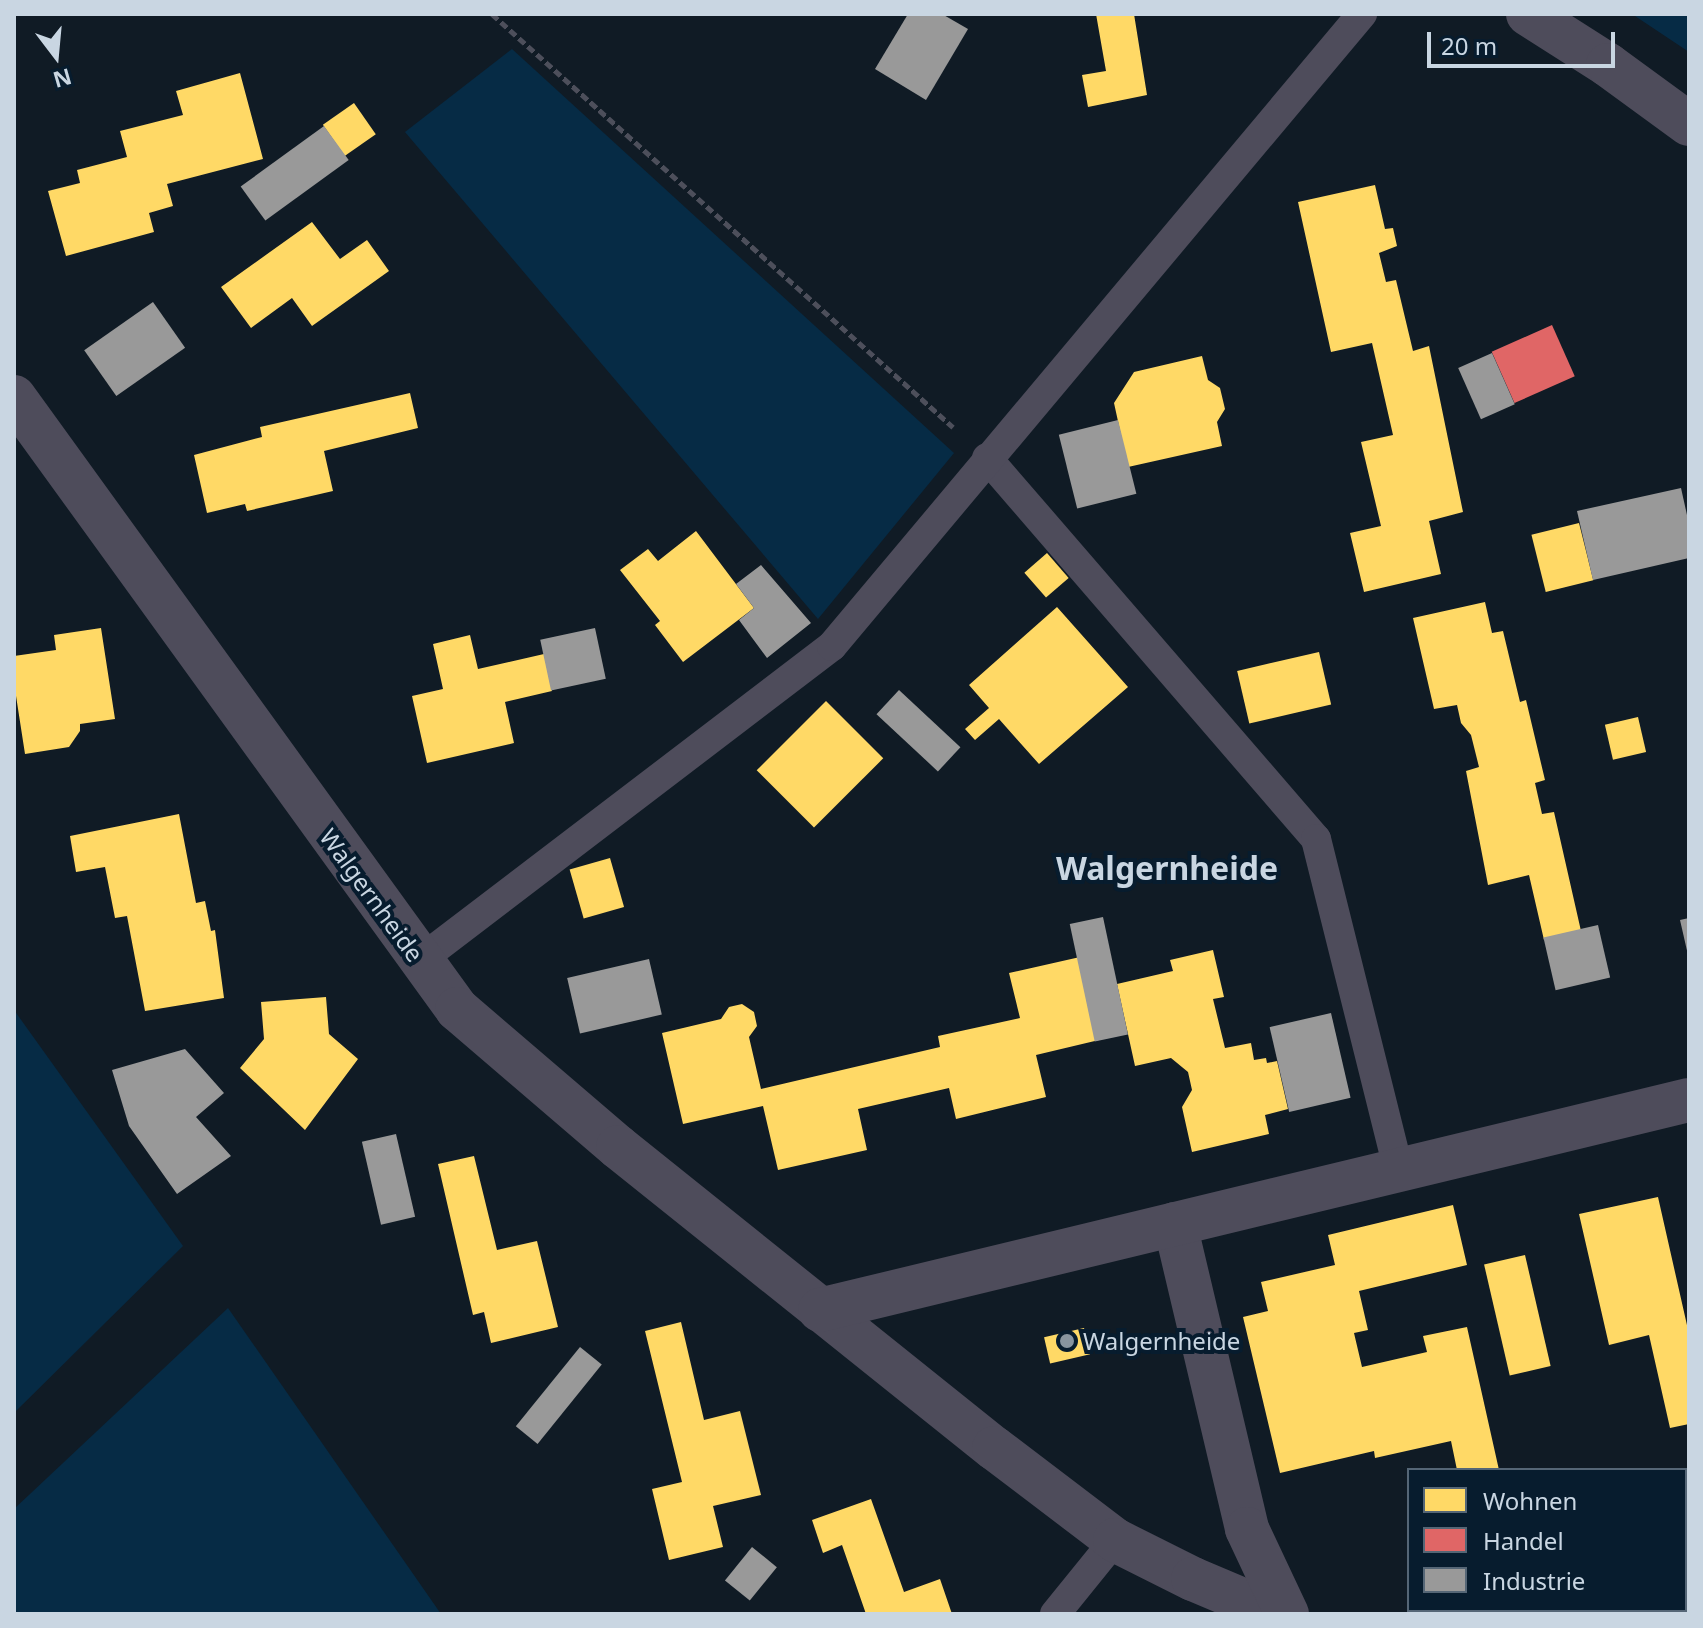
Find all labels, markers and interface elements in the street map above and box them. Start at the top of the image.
north arrow [16,16,96,96]
scale bar [1431,16,1619,66]
text: 20 m [1441,29,1497,62]
text: N [50,62,75,96]
street label: Walgernheide [314,823,430,967]
district label: Walgernheide [1056,849,1278,887]
place label: Walgernheide [1083,1327,1240,1355]
marker: Walgernheide [1058,1332,1076,1350]
legend [1407,1468,1687,1612]
text: Wohnen [1483,1484,1577,1517]
text: Handel [1483,1524,1564,1557]
text: Industrie [1483,1564,1585,1597]

